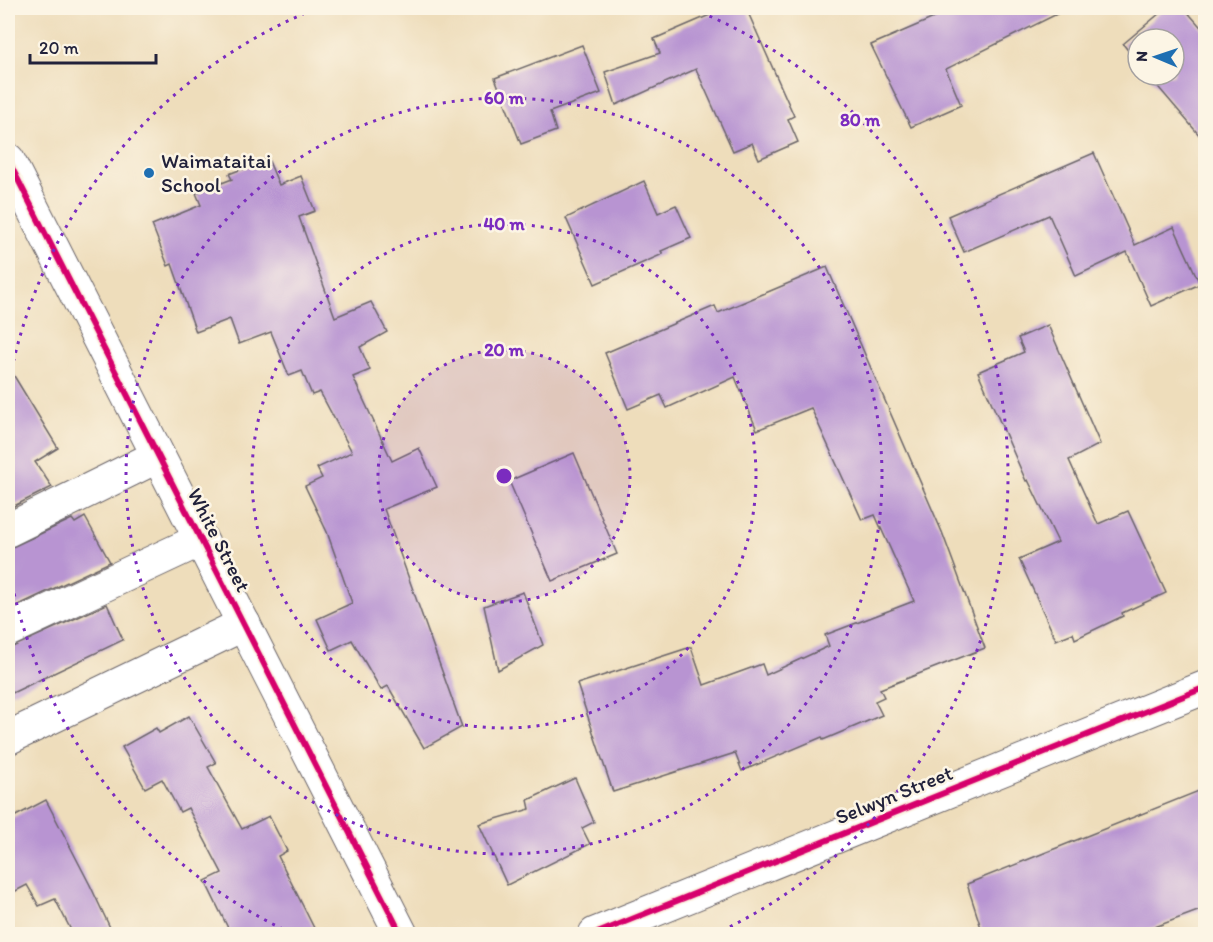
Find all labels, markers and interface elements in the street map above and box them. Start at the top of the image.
scale bar [30,27,156,65]
north arrow [1126,27,1186,87]
text: 20 m [39,37,79,59]
text: N [1132,51,1151,62]
text: 60 m [484,87,525,109]
text: 80 m [840,109,881,131]
place label: Waimataitai School [161,148,271,197]
marker: Waimataitai School [142,166,156,180]
text: 40 m [483,213,525,235]
text: 20 m [484,339,525,361]
centre of rings [494,466,514,486]
street label: White Street [183,484,256,596]
street label: Selwyn Street [831,760,956,829]

